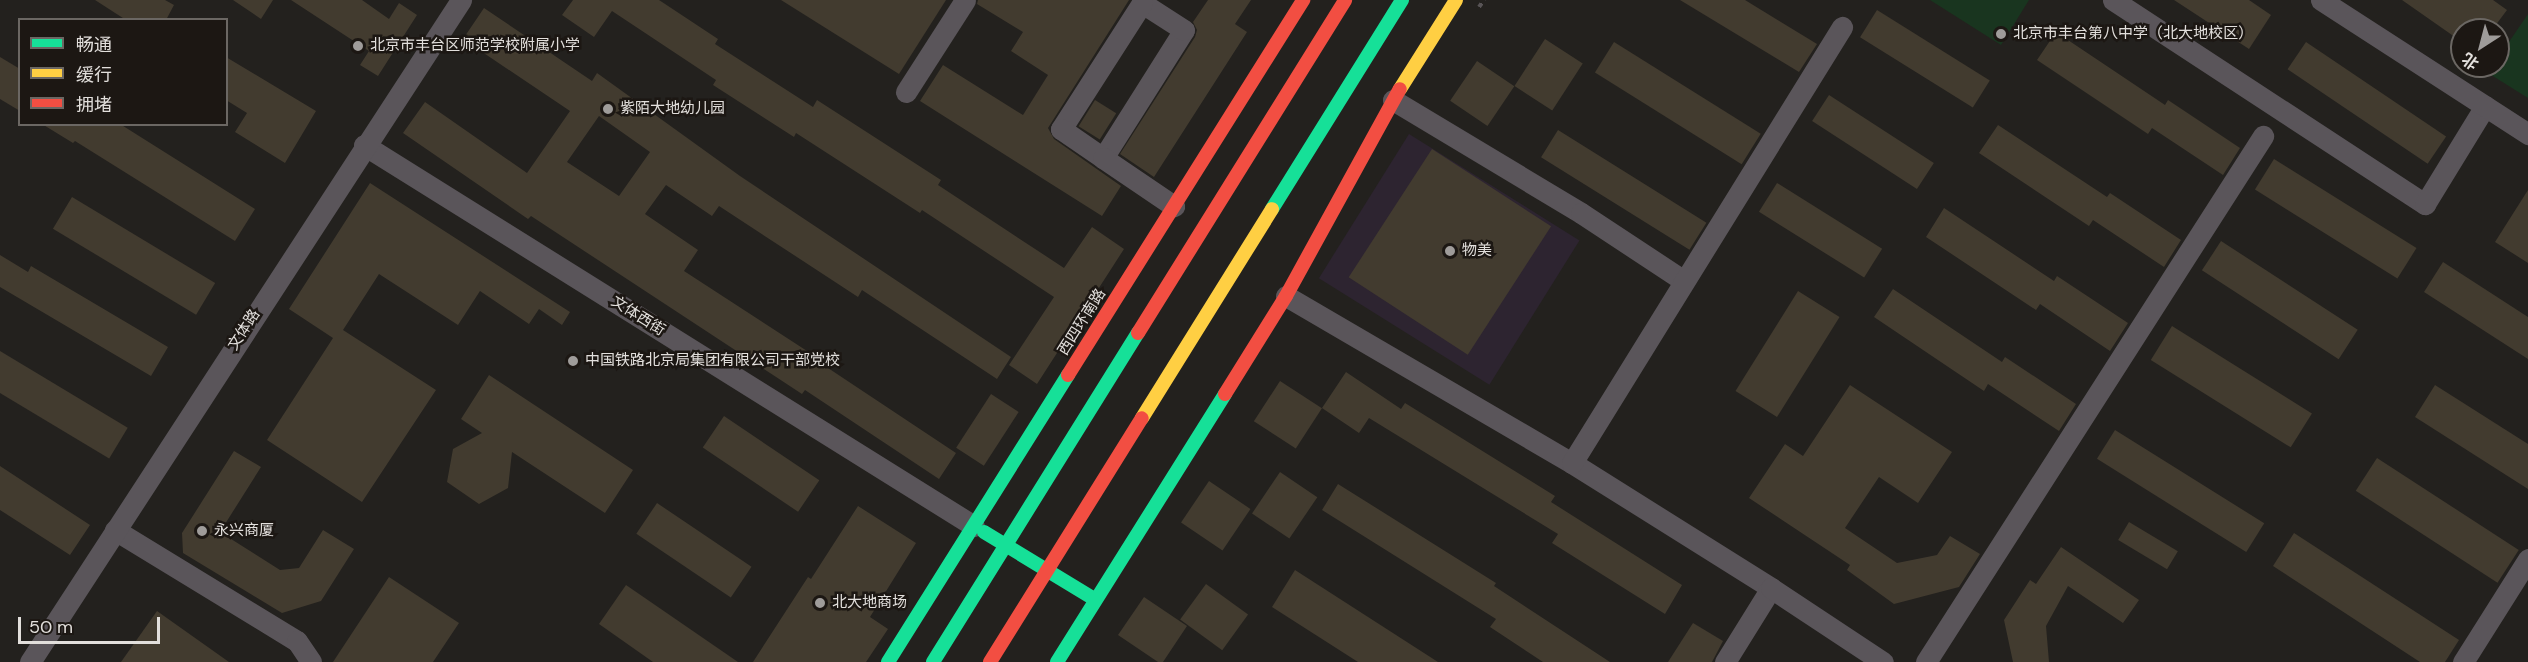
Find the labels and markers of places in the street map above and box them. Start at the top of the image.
place label: 北京市丰台第八中学（北大地校区） [2013,25,2253,43]
marker: 北京市丰台第八中学（北大地校区） [1994,27,2008,41]
place label: 北京市丰台区师范学校附属小学 [370,37,580,55]
marker: 北京市丰台区师范学校附属小学 [351,39,365,53]
place label: 紫陌大地幼儿园 [620,100,725,118]
marker: 紫陌大地幼儿园 [601,102,615,116]
place label: 物美 [1462,242,1492,260]
marker: 物美 [1443,244,1457,258]
place label: 中国铁路北京局集团有限公司干部党校 [585,352,840,370]
marker: 中国铁路北京局集团有限公司干部党校 [566,354,580,368]
place label: 永兴商厦 [214,522,274,540]
marker: 永兴商厦 [195,524,209,538]
place label: 北大地商场 [832,594,907,612]
marker: 北大地商场 [813,596,827,610]

